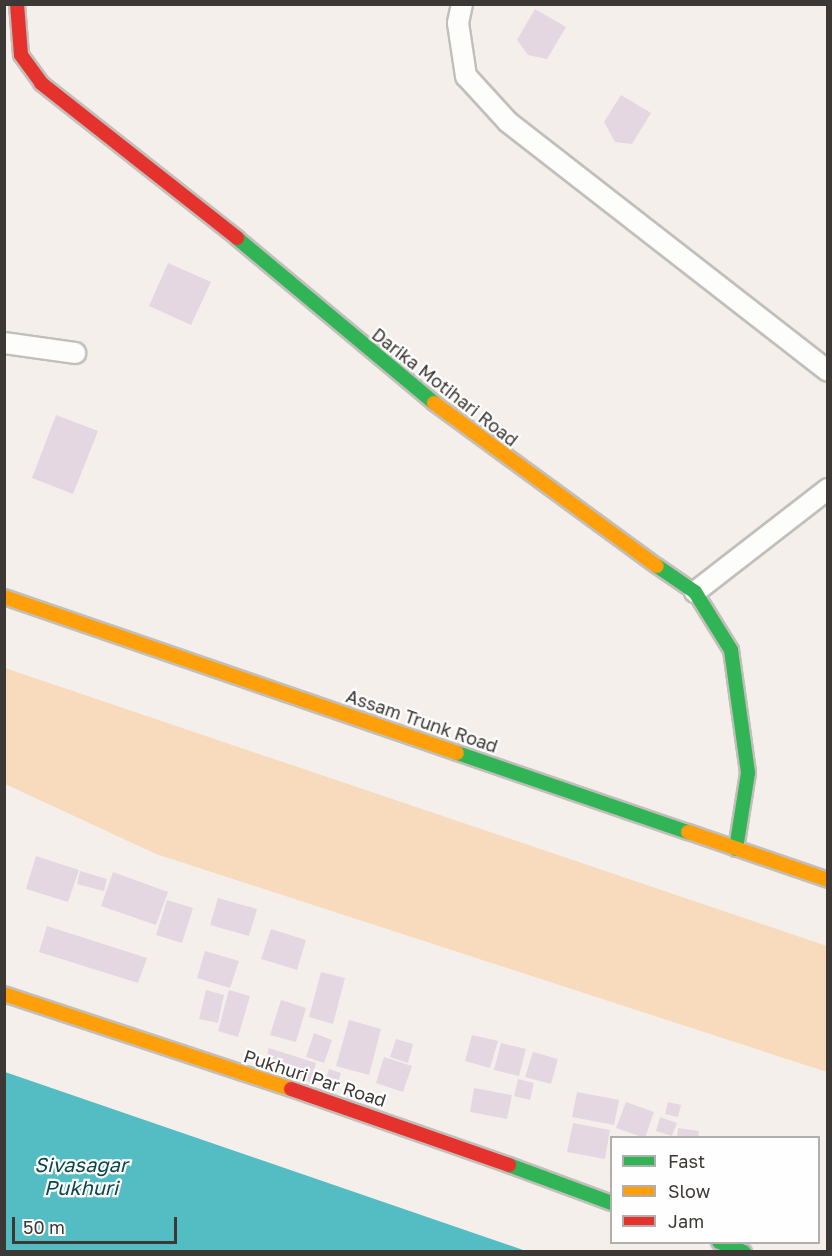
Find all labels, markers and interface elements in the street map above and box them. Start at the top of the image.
street label: Darika Motihari Road [368,323,522,451]
street label: Assam Trunk Road [343,685,501,757]
street label: Pukhuri Par Road [241,1045,389,1111]
legend [610,1136,820,1244]
text: Fast [668,1150,705,1172]
water label: Sivasagar Pukhuri [34,1153,128,1200]
text: Slow [668,1180,710,1202]
scale bar [15,1205,180,1243]
text: Jam [668,1210,704,1232]
text: 50 m [23,1216,65,1238]

